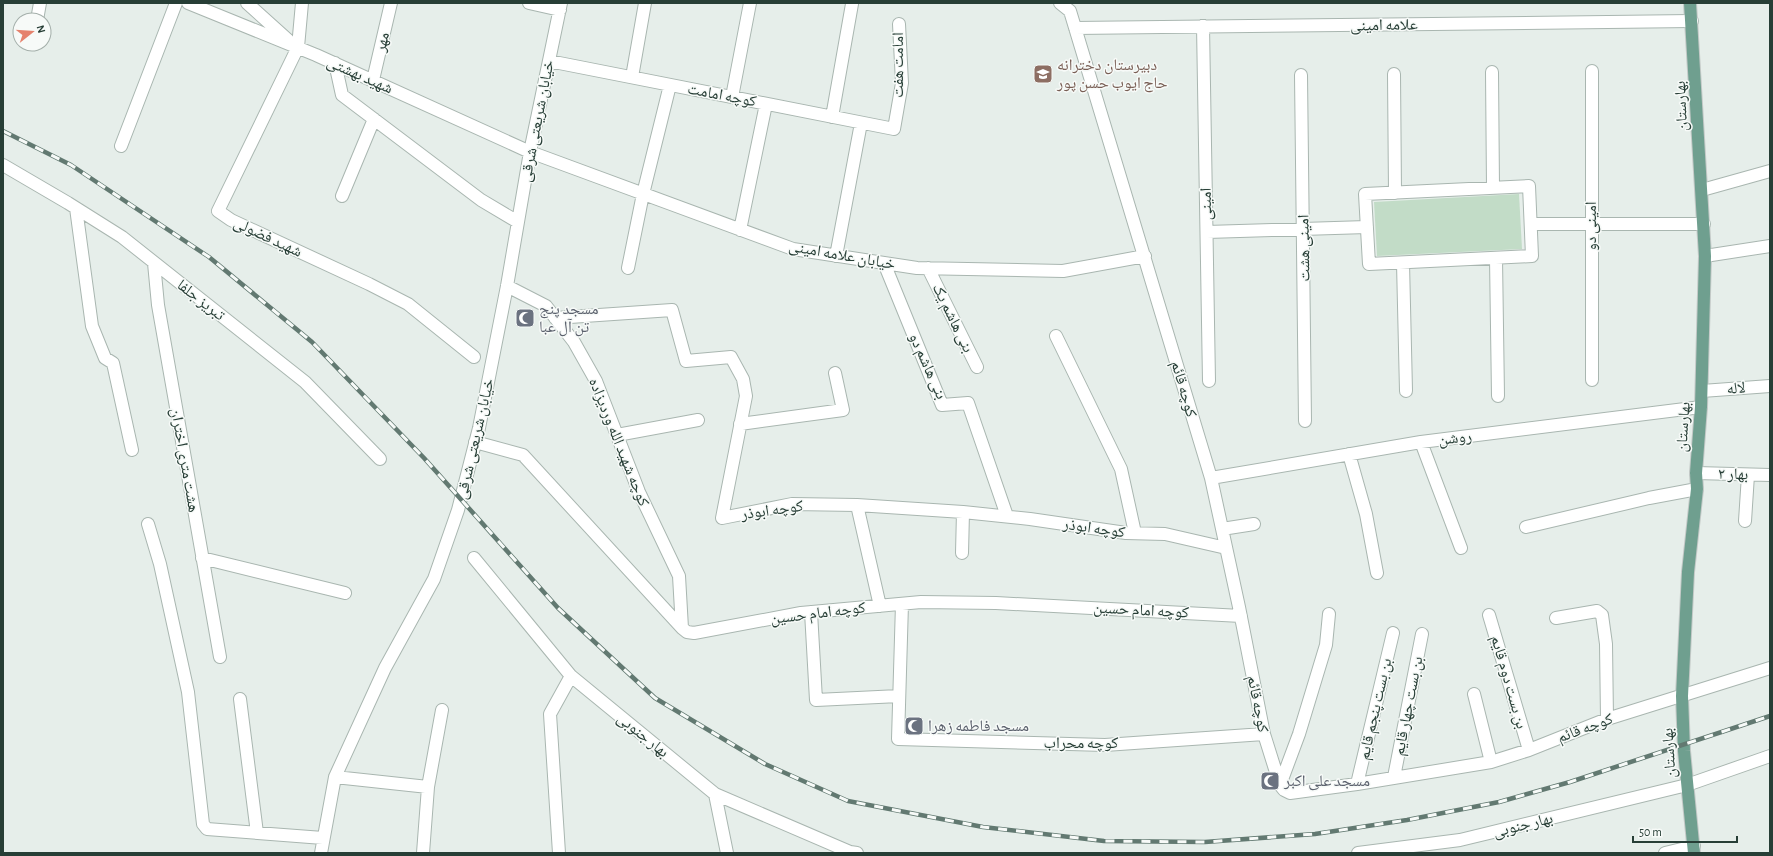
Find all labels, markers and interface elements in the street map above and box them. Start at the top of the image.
north arrow [12,12,52,52]
street label: علامه امینی [1350,16,1418,36]
text: N [35,24,47,34]
street label: مهر [372,30,393,55]
street label: امامت هفت [890,32,906,98]
street label: شهید بهشتی [324,53,395,98]
place label: دبیرستان دخترانه حاج ایوب حسن پور [1056,57,1168,93]
street label: خیابان شریعتی شرقی [517,59,559,184]
school or university icon: دبیرستان دخترانه حاج ایوب حسن پور [1032,63,1054,85]
street label: کوچه امامت [686,80,758,111]
street label: بهارستان [1672,80,1692,132]
street label: امینی [1198,188,1216,220]
street label: امینی دو [1583,201,1601,251]
street label: شهید فضولی [230,214,305,262]
street label: امینی هشت [1295,214,1315,282]
street label: خیابان علامه امینی [787,238,897,274]
street label: تبریز جلفا [174,277,228,324]
street label: بنی هاشم یک [928,281,976,356]
place label: مسجد پنج تن آل عبا [539,301,599,337]
mosque icon: مسجد پنج تن آل عبا [514,307,536,329]
street label: بنی هاشم دو [905,330,950,402]
street label: کوچه قائم [1166,359,1200,420]
street label: کوچه شهید الله وردیزاده [585,375,652,509]
street label: خیابان شریعتی شرقی [453,377,499,501]
street label: لاله [1726,379,1746,397]
street label: بهارستان [1673,401,1695,453]
street label: هشت متری اختران [166,406,202,514]
street label: روشن [1437,428,1473,450]
street label: بهار ۲ [1718,466,1748,483]
street label: کوچه ابوذر [739,498,805,523]
street label: کوچه ابوذر [1061,516,1126,541]
street label: کوچه امام حسین [770,599,867,629]
street label: کوچه امام حسین [1093,600,1190,623]
street label: بن بست دوم قایم [1486,633,1530,731]
street label: بن بست چهار قایم [1391,655,1427,757]
street label: بن بست پنجم قایم [1356,657,1396,762]
street label: کوچه قائم [1243,674,1271,735]
street label: بهار جنوبی [613,710,672,762]
street label: کوچه قائم [1555,710,1616,747]
mosque icon: مسجد فاطمه زهرا [903,715,925,737]
place label: مسجد فاطمه زهرا [928,718,1029,735]
street label: بهارستان [1659,727,1681,779]
street label: کوچه محراب [1044,735,1119,752]
mosque icon: مسجد علی اکبر [1259,770,1281,792]
place label: مسجد علی اکبر [1283,773,1370,791]
street label: بهار جنوبی [1491,810,1555,842]
scale bar [1633,818,1737,844]
text: 50 m [1639,826,1662,838]

